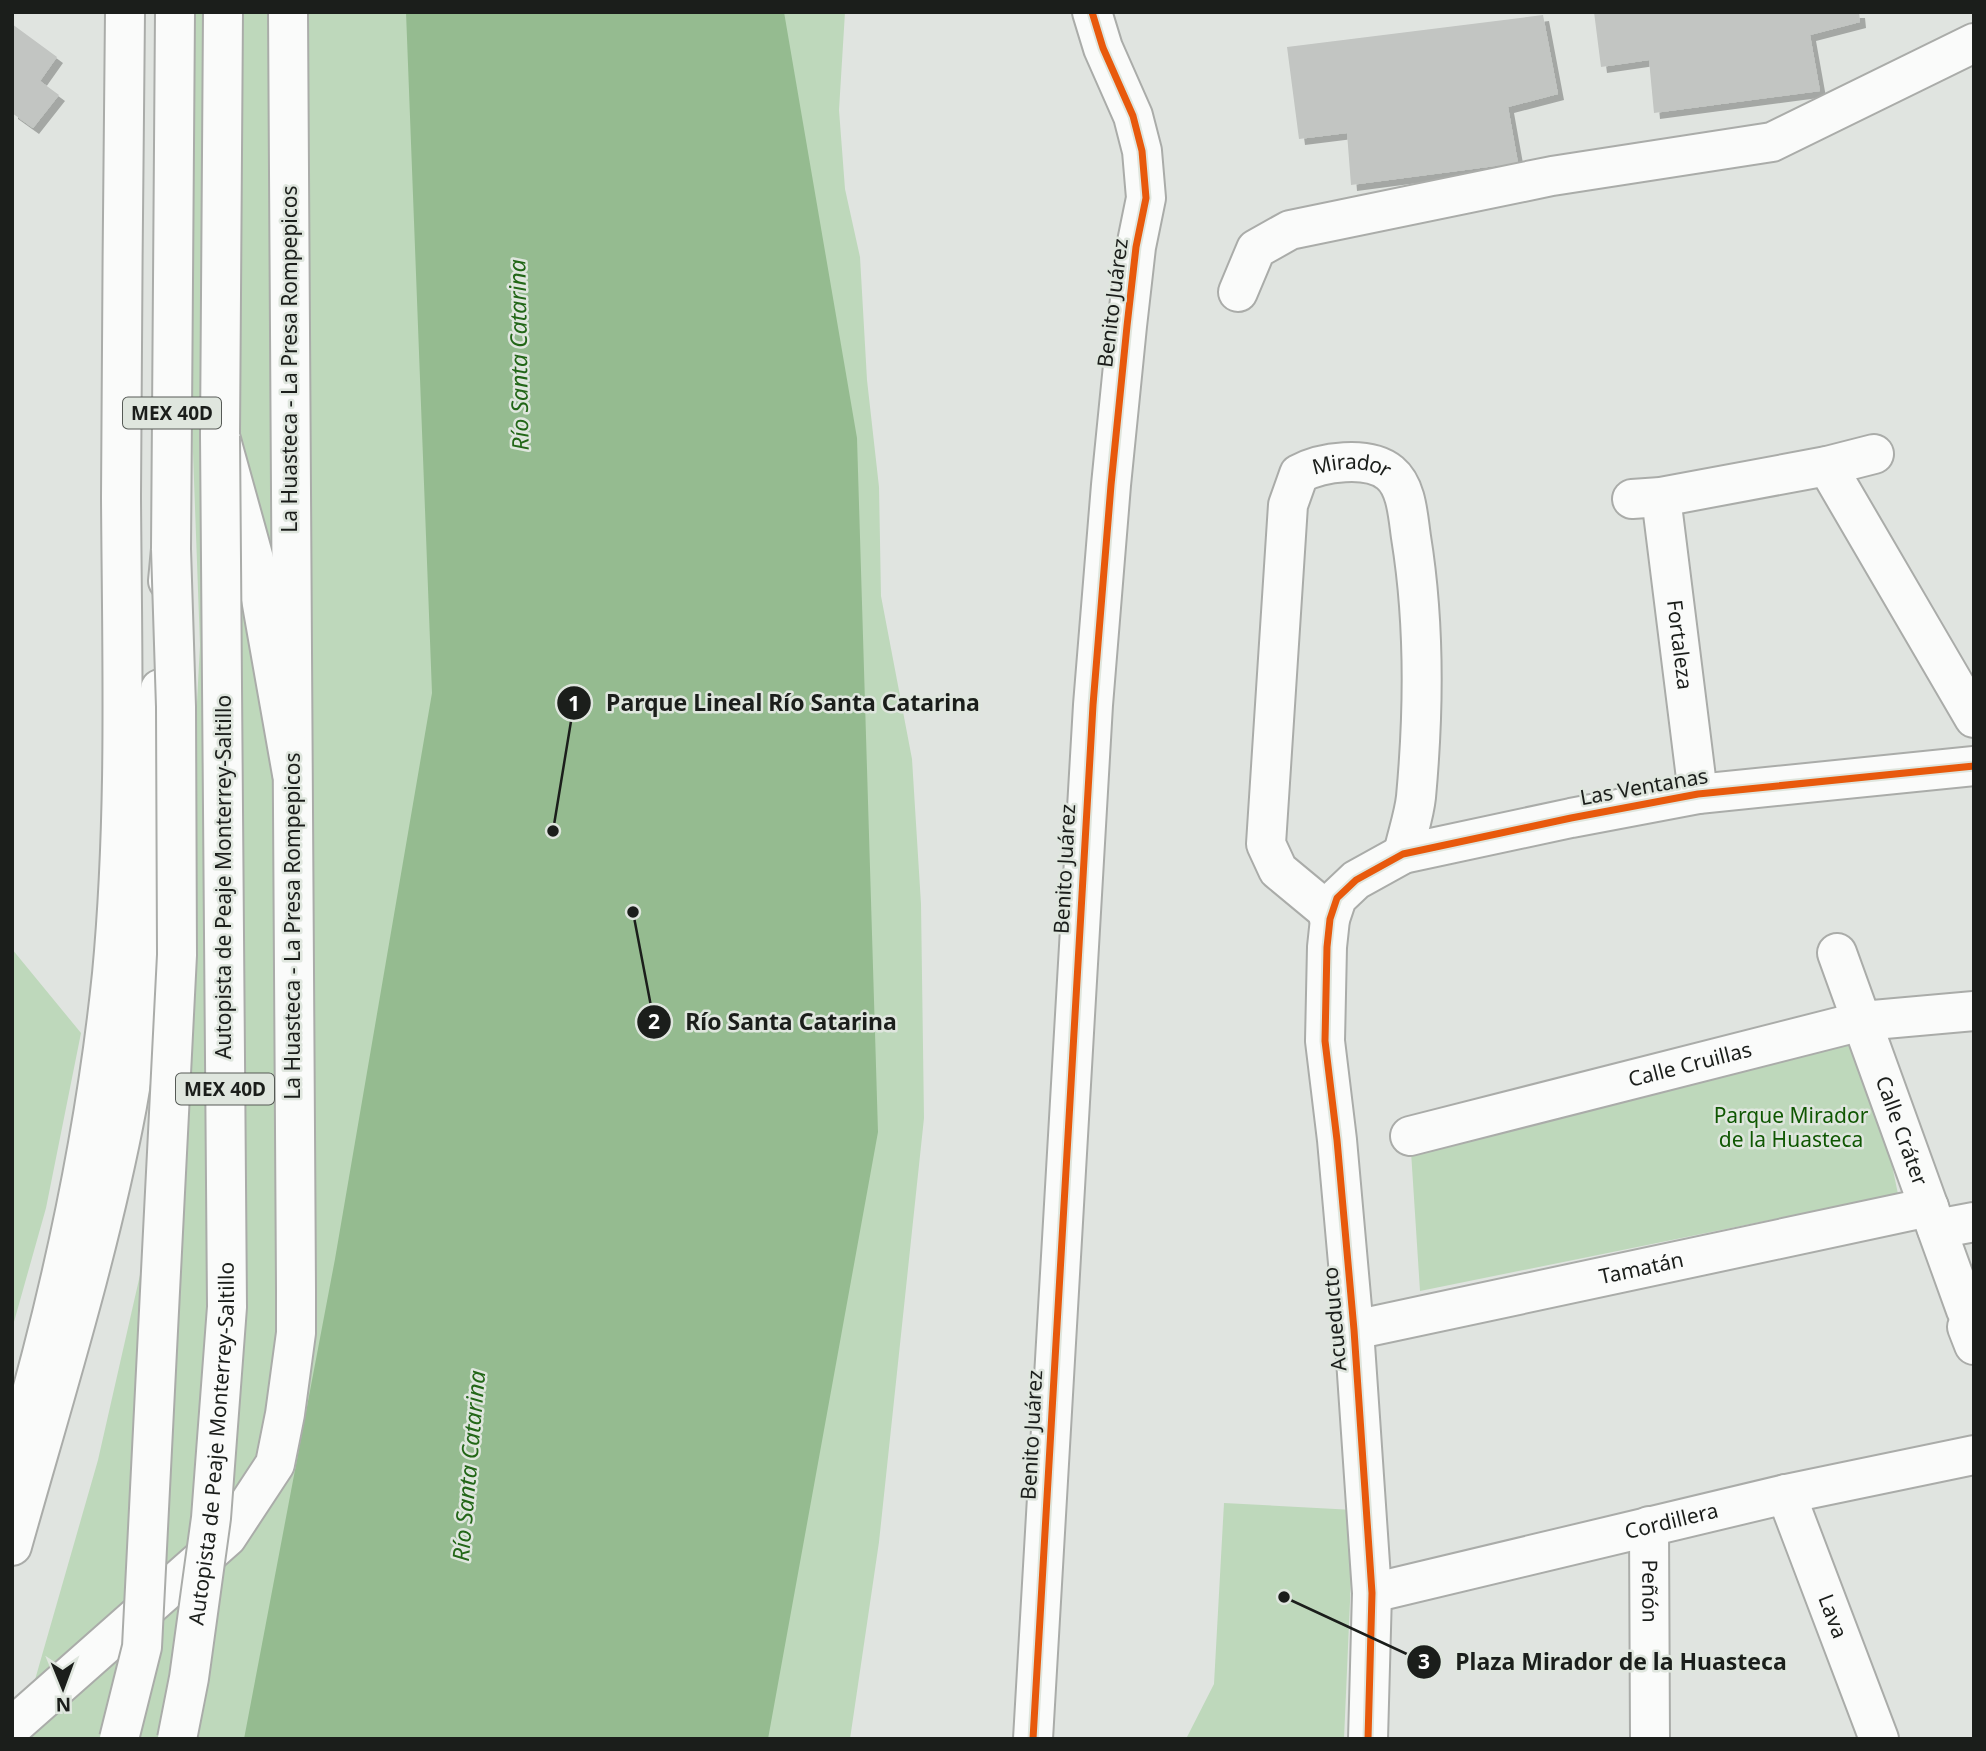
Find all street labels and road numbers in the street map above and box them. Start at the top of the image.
street label: La Huasteca - La Presa Rompepicos [275,185,303,533]
street label: Benito Juárez [1090,237,1134,369]
road number: MEX 40D [123,398,221,428]
street label: Mirador [1309,447,1397,483]
street label: Fortaleza [1661,598,1700,691]
street label: Autopista de Peaje Monterrey-Saltillo [209,695,237,1059]
street label: La Huasteca - La Presa Rompepicos [278,752,306,1100]
street label: Las Ventanas [1578,761,1710,811]
street label: Benito Juárez [1047,803,1081,935]
street label: Calle Cruillas [1625,1035,1754,1093]
street label: Calle Cráter [1870,1072,1935,1189]
road number: MEX 40D [176,1074,274,1105]
street label: Tamatán [1597,1245,1686,1290]
street label: Autopista de Peaje Monterrey-Saltillo [181,1262,240,1627]
street label: Acueducto [1315,1266,1353,1372]
street label: Benito Juárez [1014,1369,1048,1501]
street label: Cordillera [1622,1496,1721,1545]
street label: Peñón [1636,1559,1664,1623]
street label: Lava [1812,1590,1855,1642]

